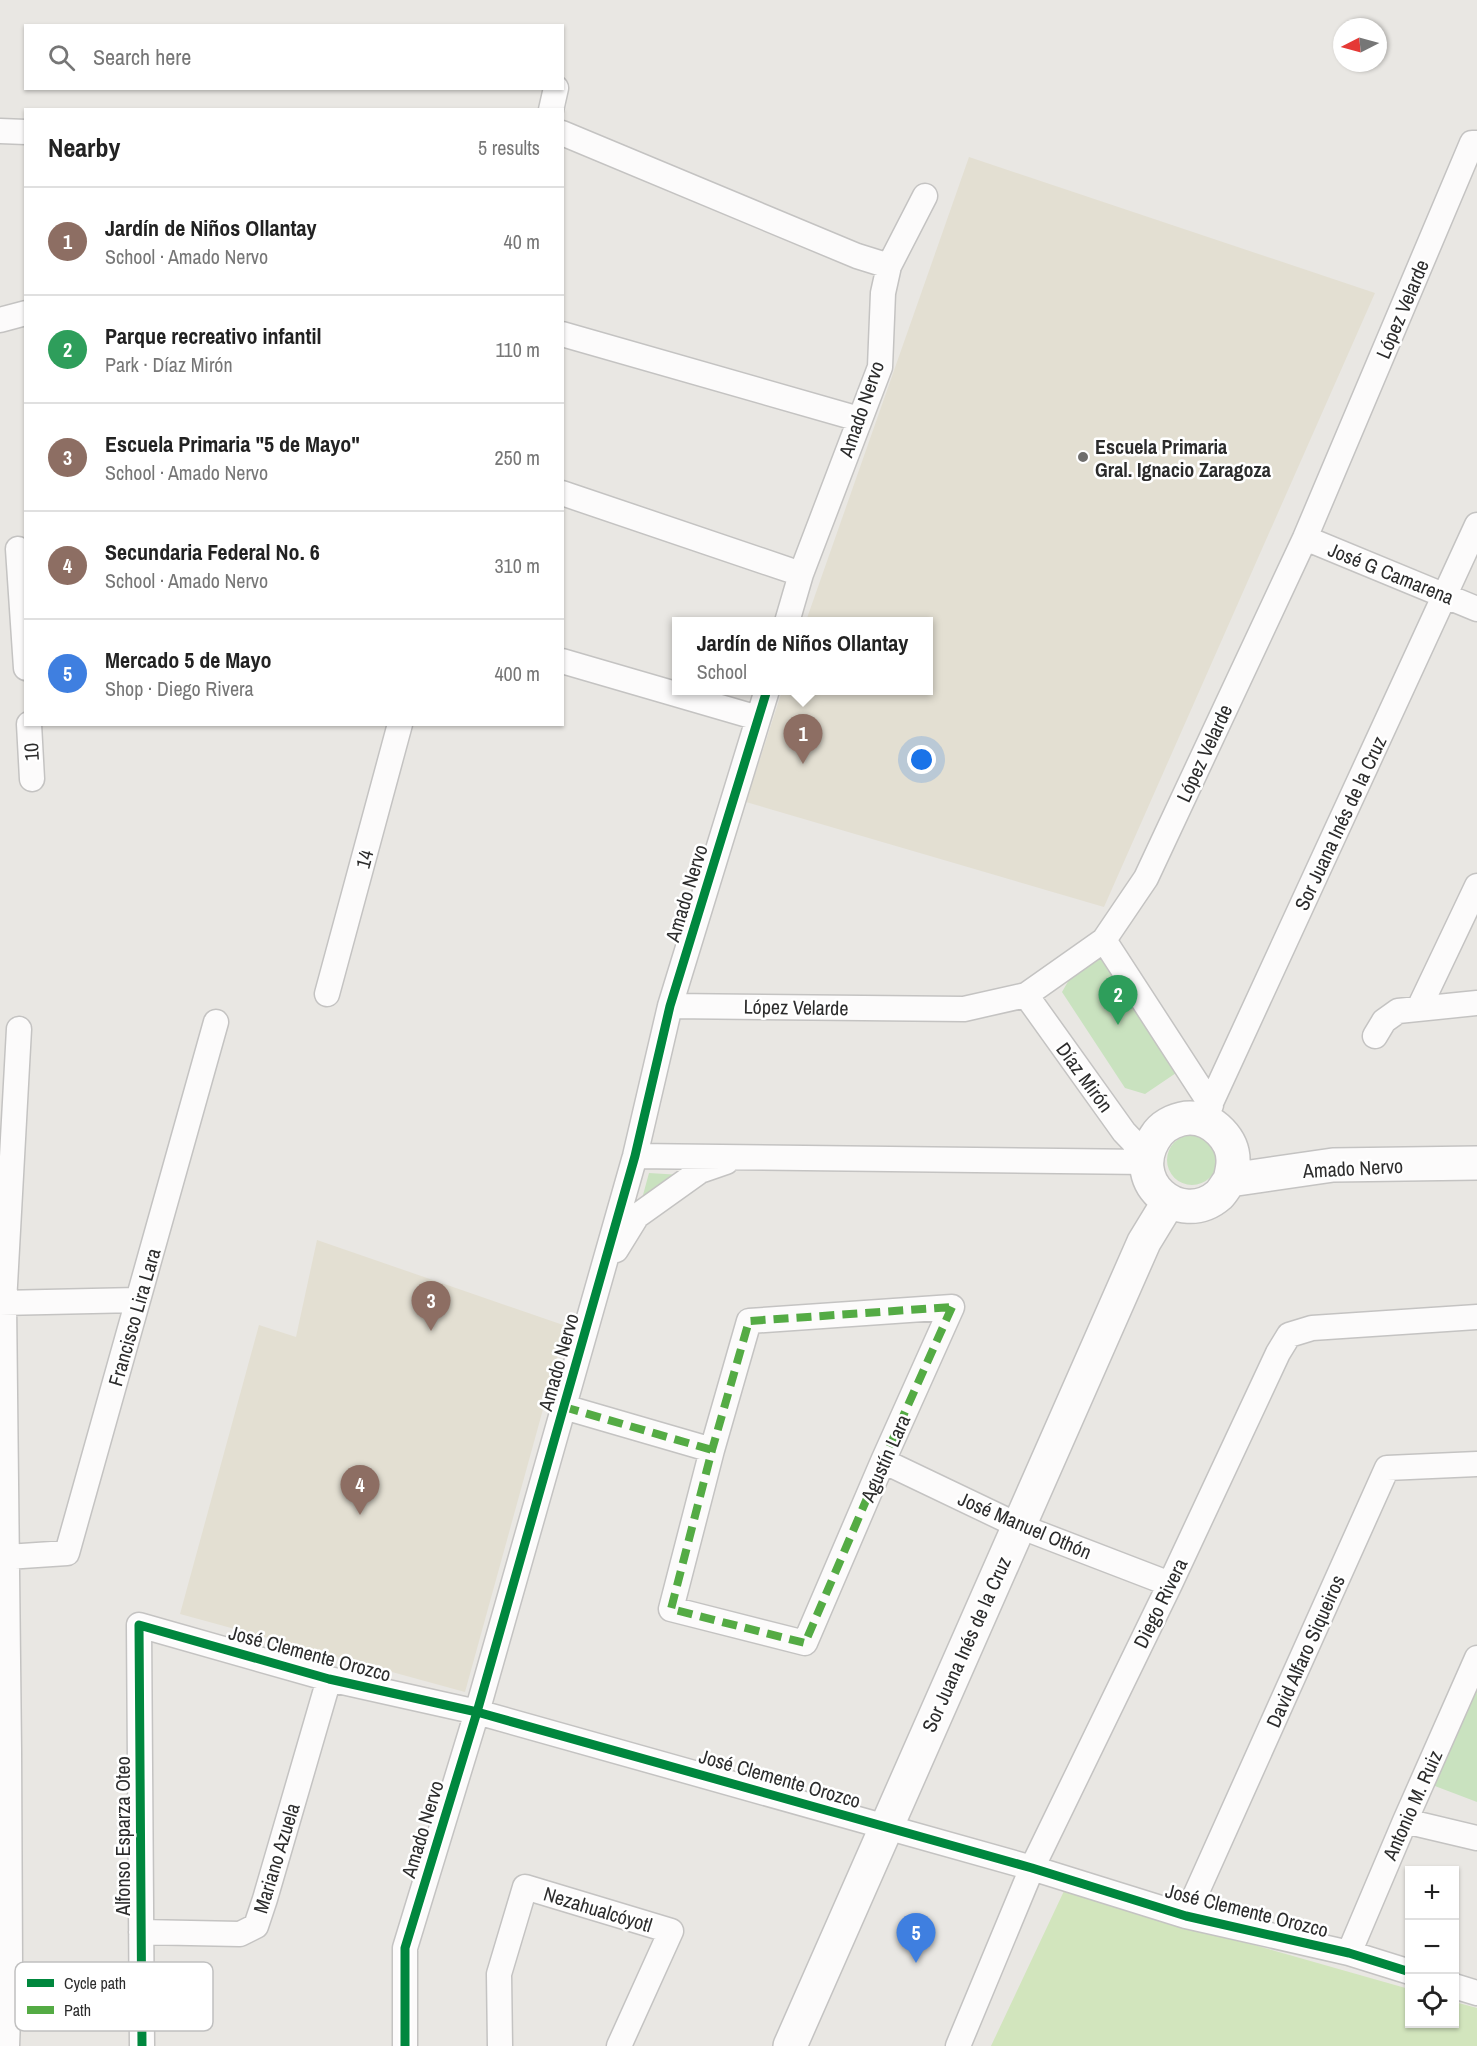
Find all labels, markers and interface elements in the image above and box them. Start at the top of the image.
north arrow [1333,18,1387,72]
search box [24,24,564,90]
icon: search [45,41,78,74]
text: Search here [93,42,191,72]
text: Nearby [48,130,120,165]
text: 5 results [478,134,540,161]
text: Jardín de Niños Ollantay [105,213,317,243]
text: 1 [63,228,72,255]
text: 40 m [504,228,540,255]
text: School · Amado Nervo [105,243,268,270]
street label: López Velarde [1369,255,1435,363]
text: Parque recreativo infantil [105,321,322,351]
text: 2 [63,336,72,363]
text: 110 m [496,336,540,363]
text: Park · Díaz Mirón [105,351,233,378]
street label: Amado Nervo [832,357,890,462]
text: Escuela Primaria "5 de Mayo" [105,429,360,459]
place label: Escuela Primaria Gral. Ignacio Zaragoza [1095,433,1271,483]
text: 3 [63,444,72,471]
text: 250 m [494,444,540,471]
marker: Escuela Primaria Gral. Ignacio Zaragoza [1076,450,1090,464]
text: School · Amado Nervo [105,459,268,486]
street label: José G Camarena [1324,536,1458,610]
text: Secundaria Federal No. 6 [105,537,320,567]
text: 4 [63,552,72,579]
text: 310 m [494,552,540,579]
text: School · Amado Nervo [105,567,268,594]
popup [672,617,933,695]
text: Jardín de Niños Ollantay [697,628,908,658]
text: Mercado 5 de Mayo [105,645,271,675]
text: School [697,658,747,685]
text: 5 [63,660,72,687]
text: 400 m [494,660,540,687]
text: Shop · Diego Rivera [105,675,254,702]
street label: López Velarde [1170,700,1238,806]
pin: 1 [784,714,822,764]
street label: Sor Juana Inés de la Cruz [1288,731,1392,915]
street label: 10 [17,742,45,762]
your location [907,745,936,774]
street label: Amado Nervo [658,841,714,946]
street label: 14 [349,847,379,871]
pin: 2 [1098,976,1138,1025]
street label: López Velarde [743,993,849,1021]
street label: Díaz Mirón [1051,1037,1119,1117]
street label: Amado Nervo [1301,1152,1404,1184]
street label: Francisco Lira Lara [101,1245,167,1389]
pin: 3 [412,1282,450,1331]
street label: Amado Nervo [531,1310,585,1415]
street label: Agustín Lara [853,1410,916,1507]
pin: 4 [340,1466,380,1515]
street label: José Manuel Othón [954,1485,1096,1565]
street label: Sor Juana Inés de la Cruz [915,1552,1017,1736]
street label: Diego Rivera [1127,1554,1193,1652]
street label: David Alfaro Siqueiros [1259,1571,1351,1731]
street label: José Clemente Orozco [226,1618,394,1688]
street label: José Clemente Orozco [696,1742,864,1814]
street label: Antonio M. Ruiz [1375,1746,1448,1865]
street label: Alfonso Esparza Oteo [109,1756,136,1917]
street label: Amado Nervo [394,1777,450,1882]
street label: Mariano Azuela [246,1800,306,1916]
map controls [1405,1866,1459,2028]
button: + [1405,1866,1459,1920]
street label: José Clemente Orozco [1163,1877,1331,1943]
street label: Nezahualcóyotl [540,1880,656,1938]
pin: 5 [896,1914,936,1963]
button: − [1405,1920,1459,1974]
legend [15,1962,213,2031]
text: Cycle path [64,1972,126,1994]
button: locate [1405,1974,1459,2028]
text: Path [64,1999,91,2021]

